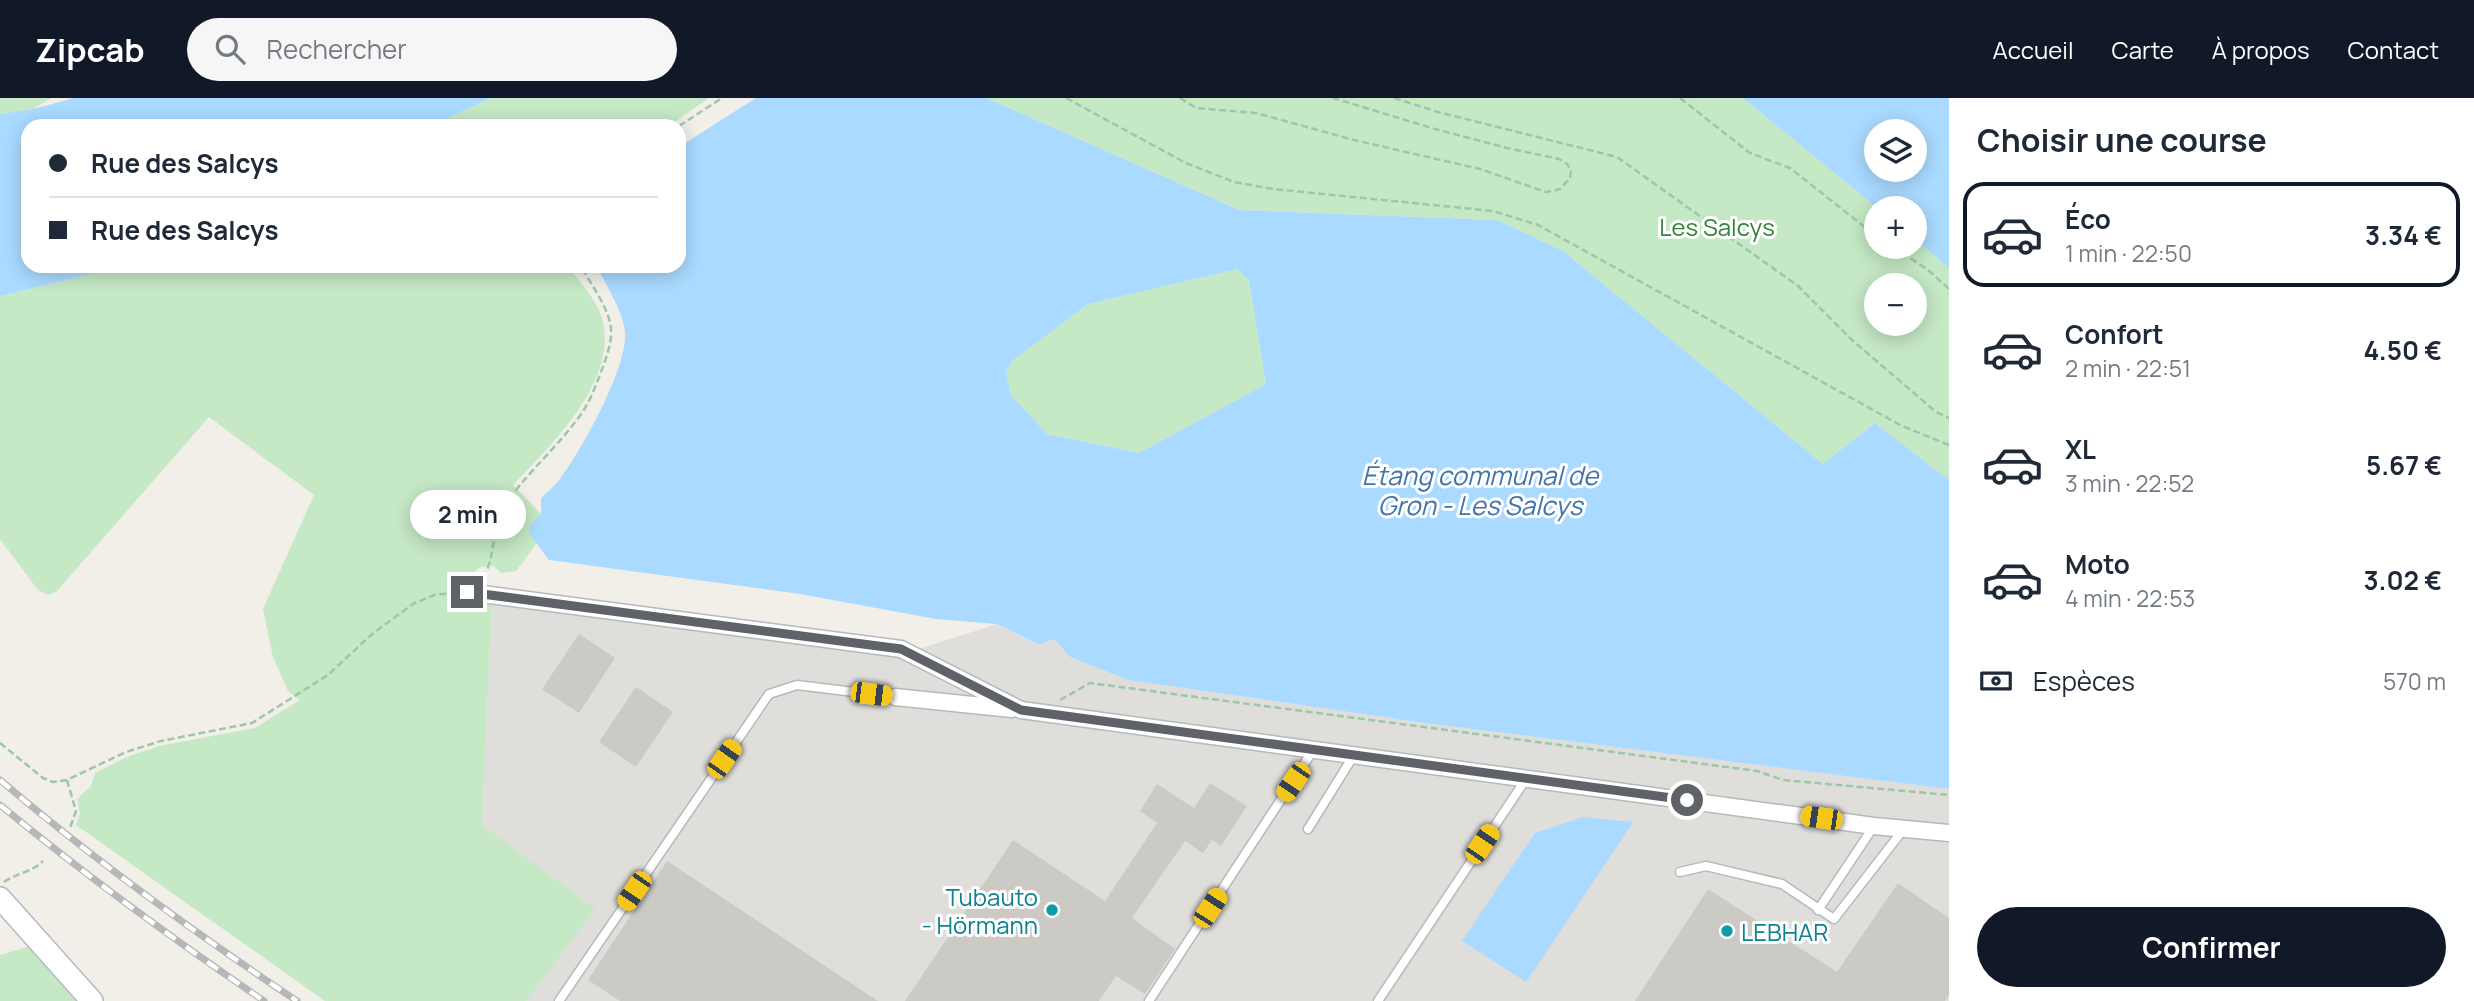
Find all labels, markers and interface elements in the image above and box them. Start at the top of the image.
search box [187,18,677,81]
text: Zipcab [35,27,145,72]
icon: search [211,30,249,68]
text: Rechercher [267,31,407,67]
text: Accueil [1993,33,2073,66]
text: Carte [2111,33,2174,66]
text: À propos [2212,33,2310,66]
text: Contact [2348,33,2439,66]
text: Choisir une course [1977,118,2267,162]
map controls [1864,119,1927,336]
button: layers [1864,119,1927,182]
text: Rue des Salcys [91,145,279,181]
button: + [1864,196,1927,259]
text: Éco [2065,201,2111,237]
icon: car [1981,203,2044,266]
park label: Les Salcys [1659,210,1775,243]
text: Rue des Salcys [91,212,279,248]
text: 3.34 € [2365,217,2442,253]
text: 1 min · 22:50 [2065,237,2192,269]
button: − [1864,273,1927,336]
text: Confort [2065,316,2164,352]
icon: car [1981,318,2044,381]
text: 4.50 € [2364,332,2442,368]
text: 2 min · 22:51 [2065,352,2191,384]
text: XL [2065,431,2096,467]
icon: car [1981,433,2044,496]
text: 5.67 € [2366,447,2442,483]
water label: Étang communal de Gron - Les Salcys [1362,457,1600,523]
text: 3 min · 22:52 [2065,467,2194,499]
callout: 2 min [409,490,525,540]
text: 2 min [438,498,498,530]
text: Moto [2065,546,2130,582]
icon: car [1981,548,2044,611]
text: 3.02 € [2363,562,2442,598]
route end [451,576,483,608]
text: 4 min · 22:53 [2065,582,2195,614]
icon: cash [1977,662,2015,700]
text: Espèces [2033,663,2135,699]
text: 570 m [2383,665,2446,697]
car [849,681,894,707]
car [704,736,745,782]
car [1273,759,1314,805]
route start [1671,784,1703,816]
car [1799,805,1844,831]
car [1462,821,1503,867]
car [614,868,655,914]
place label: Tubauto - Hörmann [922,880,1038,941]
car [1190,885,1231,931]
marker: Tubauto - Hörmann [1044,902,1060,918]
button: Confirmer [1977,907,2446,987]
place label: LEBHAR [1741,915,1828,948]
marker: LEBHAR [1719,923,1735,939]

